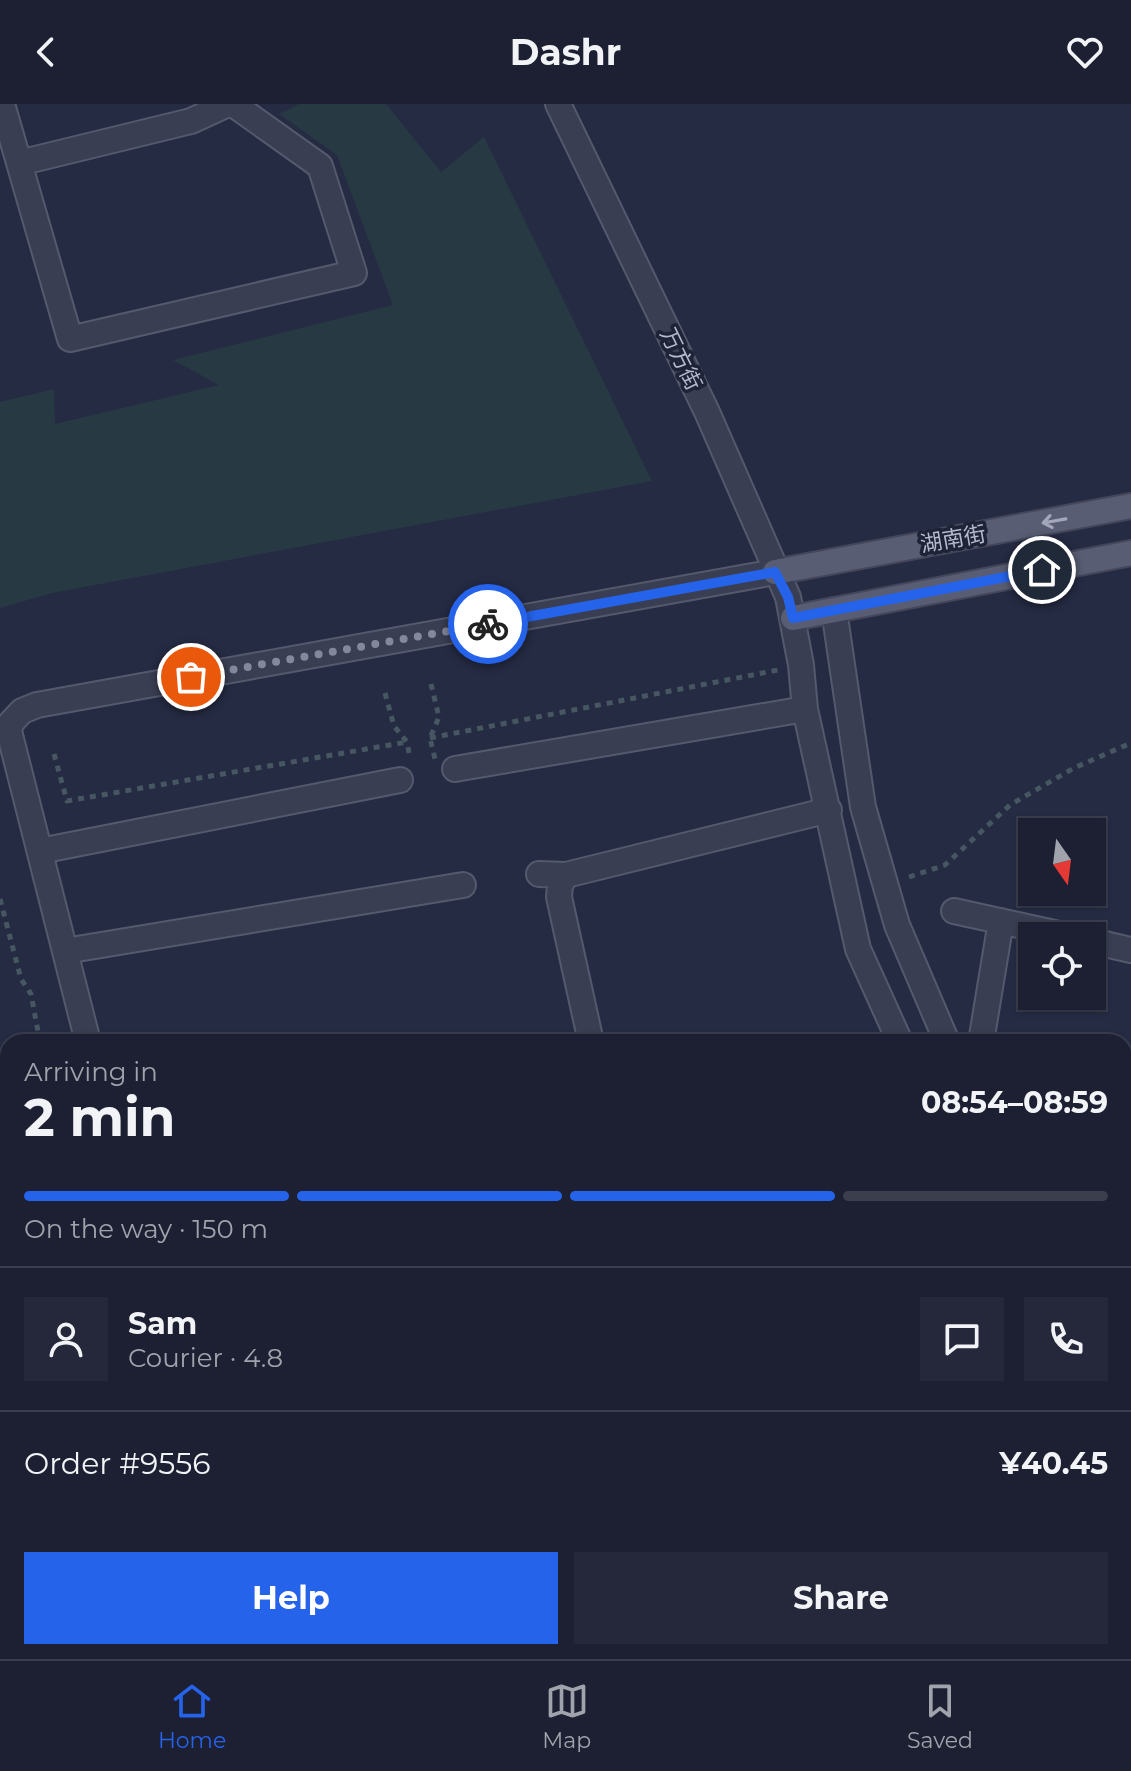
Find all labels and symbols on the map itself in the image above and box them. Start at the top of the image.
street label: 万方街 [654,323,708,395]
one-way arrow [1042,514,1068,529]
street label: 湖南街 [918,520,988,558]
pin [1008,536,1076,604]
courier [448,584,528,664]
pin [157,643,225,711]
north arrow [1018,818,1106,906]

